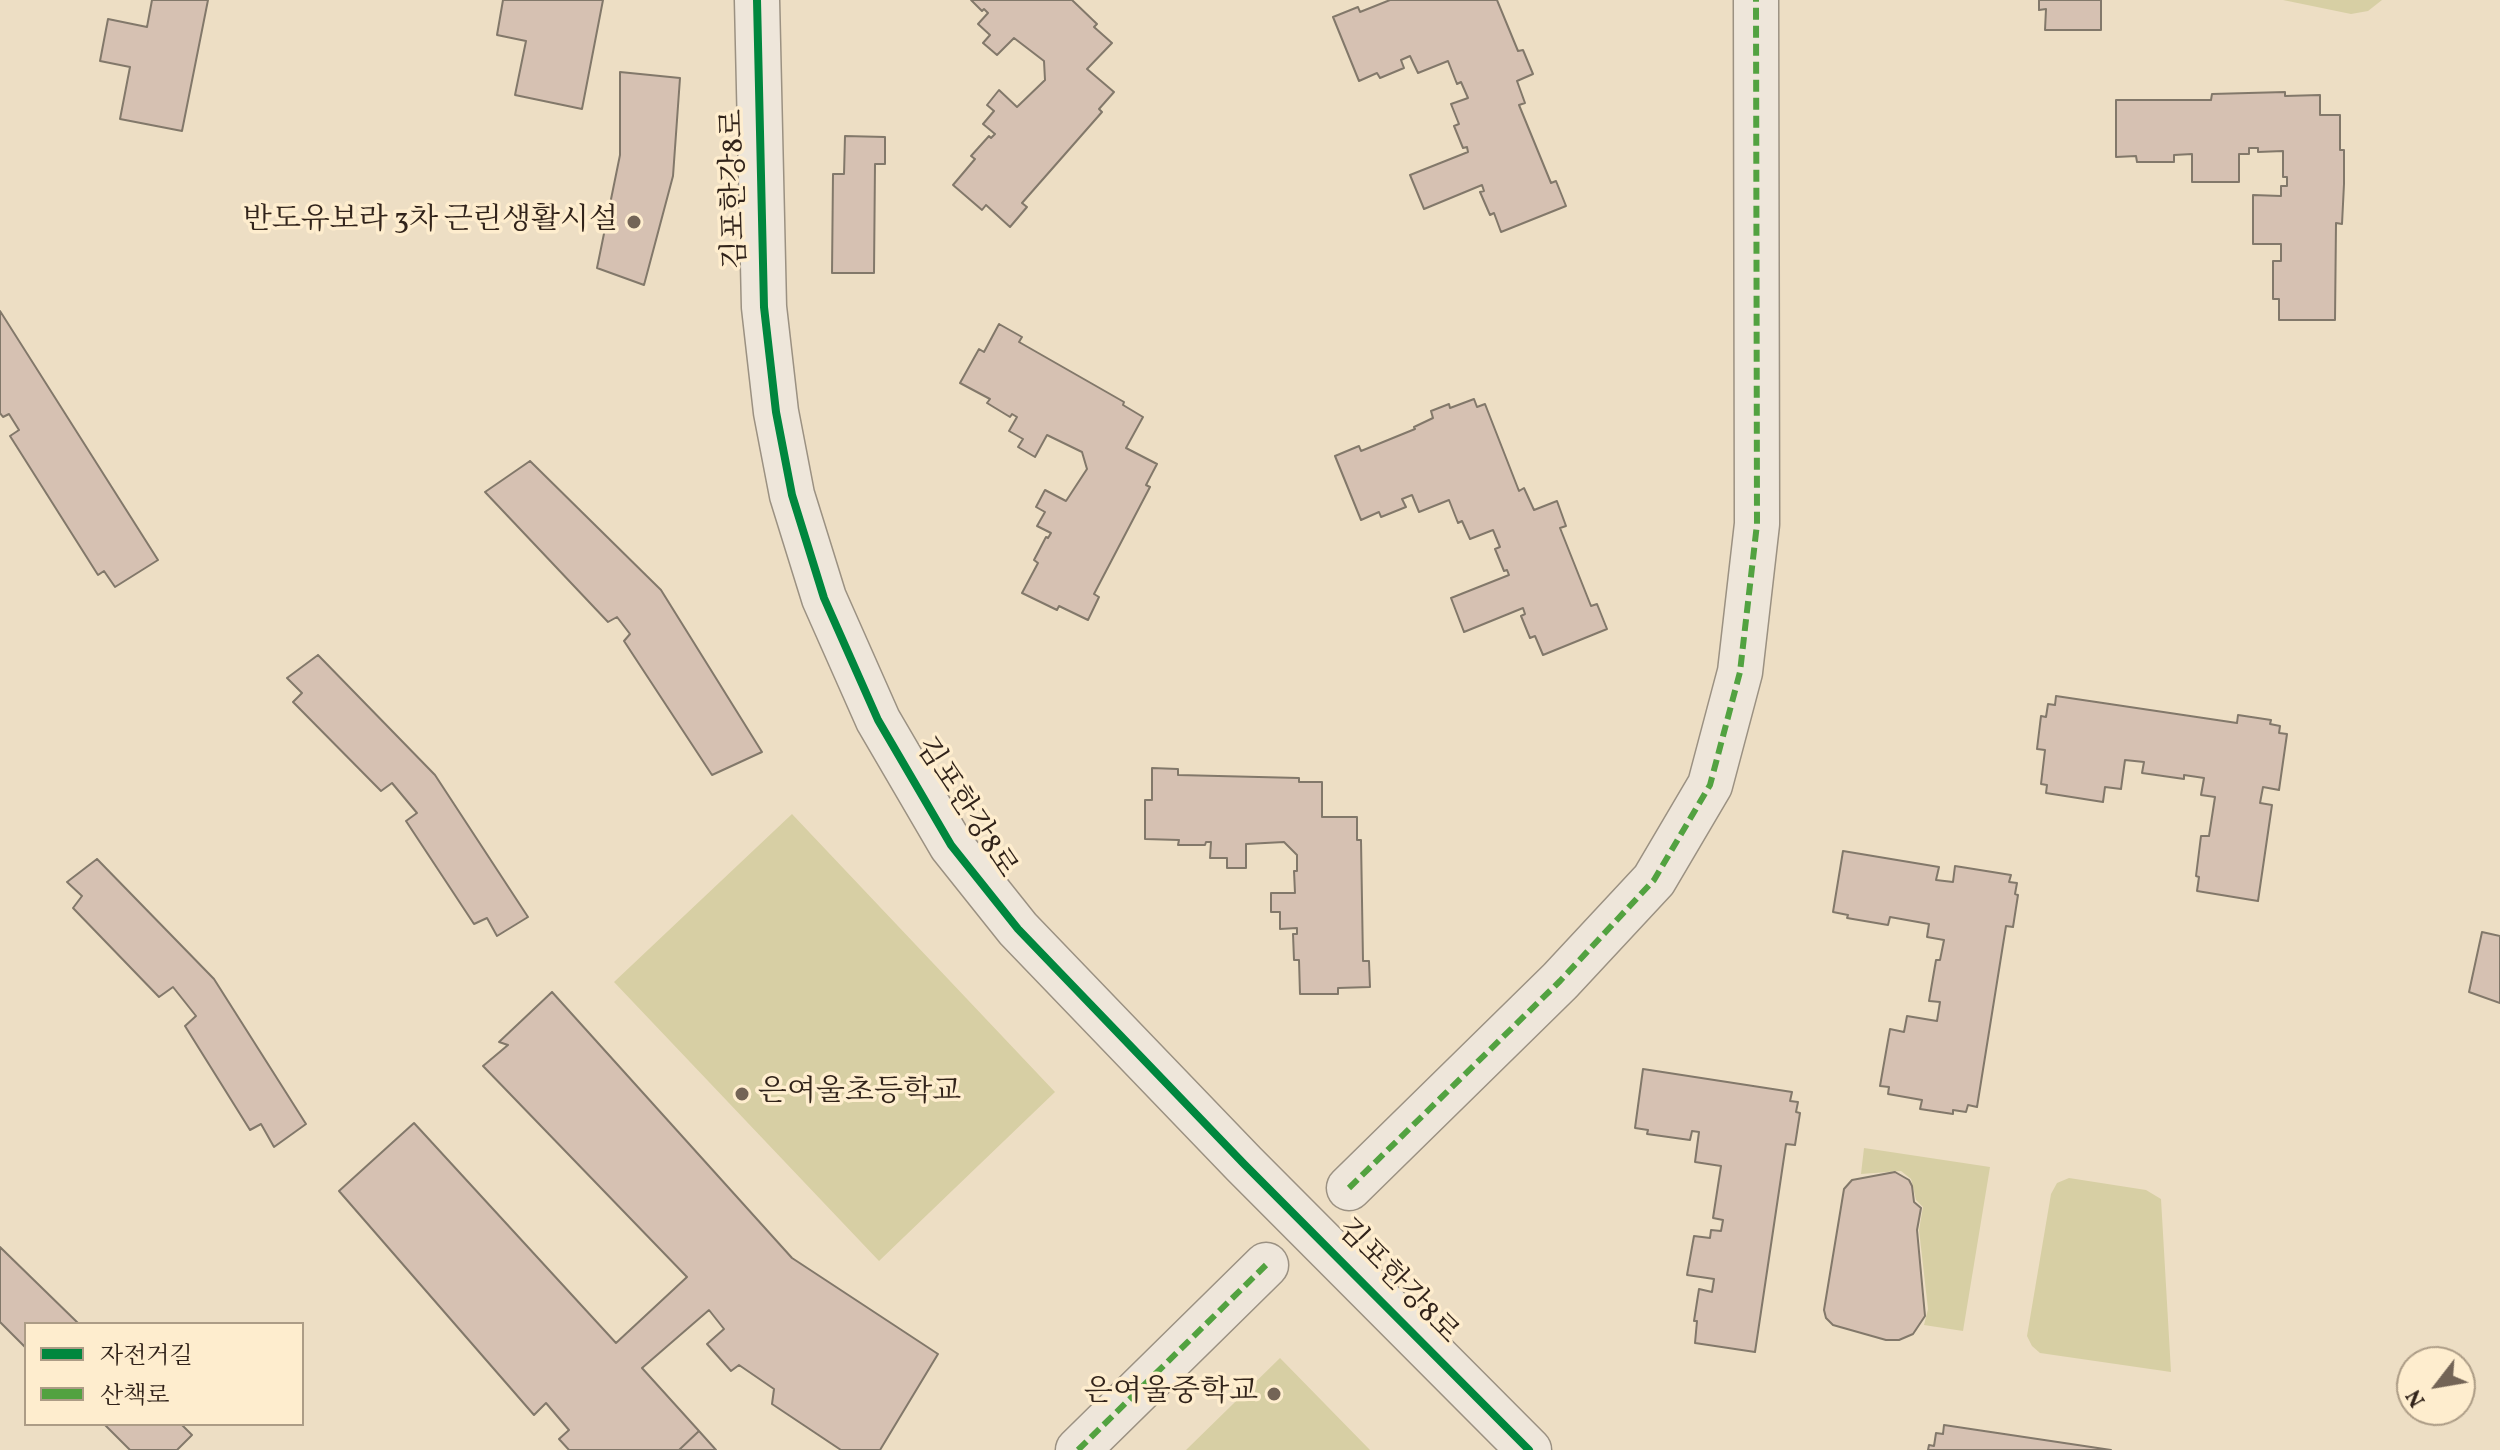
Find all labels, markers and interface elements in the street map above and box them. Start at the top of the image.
street label: 김포한강8로 [718,109,756,269]
place label: 반도유보라 3차 근린생활시설 [243,204,618,240]
marker: 반도유보라 3차 근린생활시설 [625,213,643,231]
street label: 김포한강8로 [905,732,1023,886]
place label: 은여울초등학교 [758,1076,961,1112]
marker: 은여울초등학교 [733,1085,751,1103]
street label: 김포한강8로 [1327,1213,1465,1353]
legend [24,1322,304,1426]
text: 자전거길 [100,1340,193,1374]
north arrow [2396,1346,2476,1426]
place label: 은여울중학교 [1084,1376,1258,1412]
text: 산책로 [100,1380,170,1414]
text: N [2399,1383,2434,1412]
marker: 은여울중학교 [1265,1385,1283,1403]

